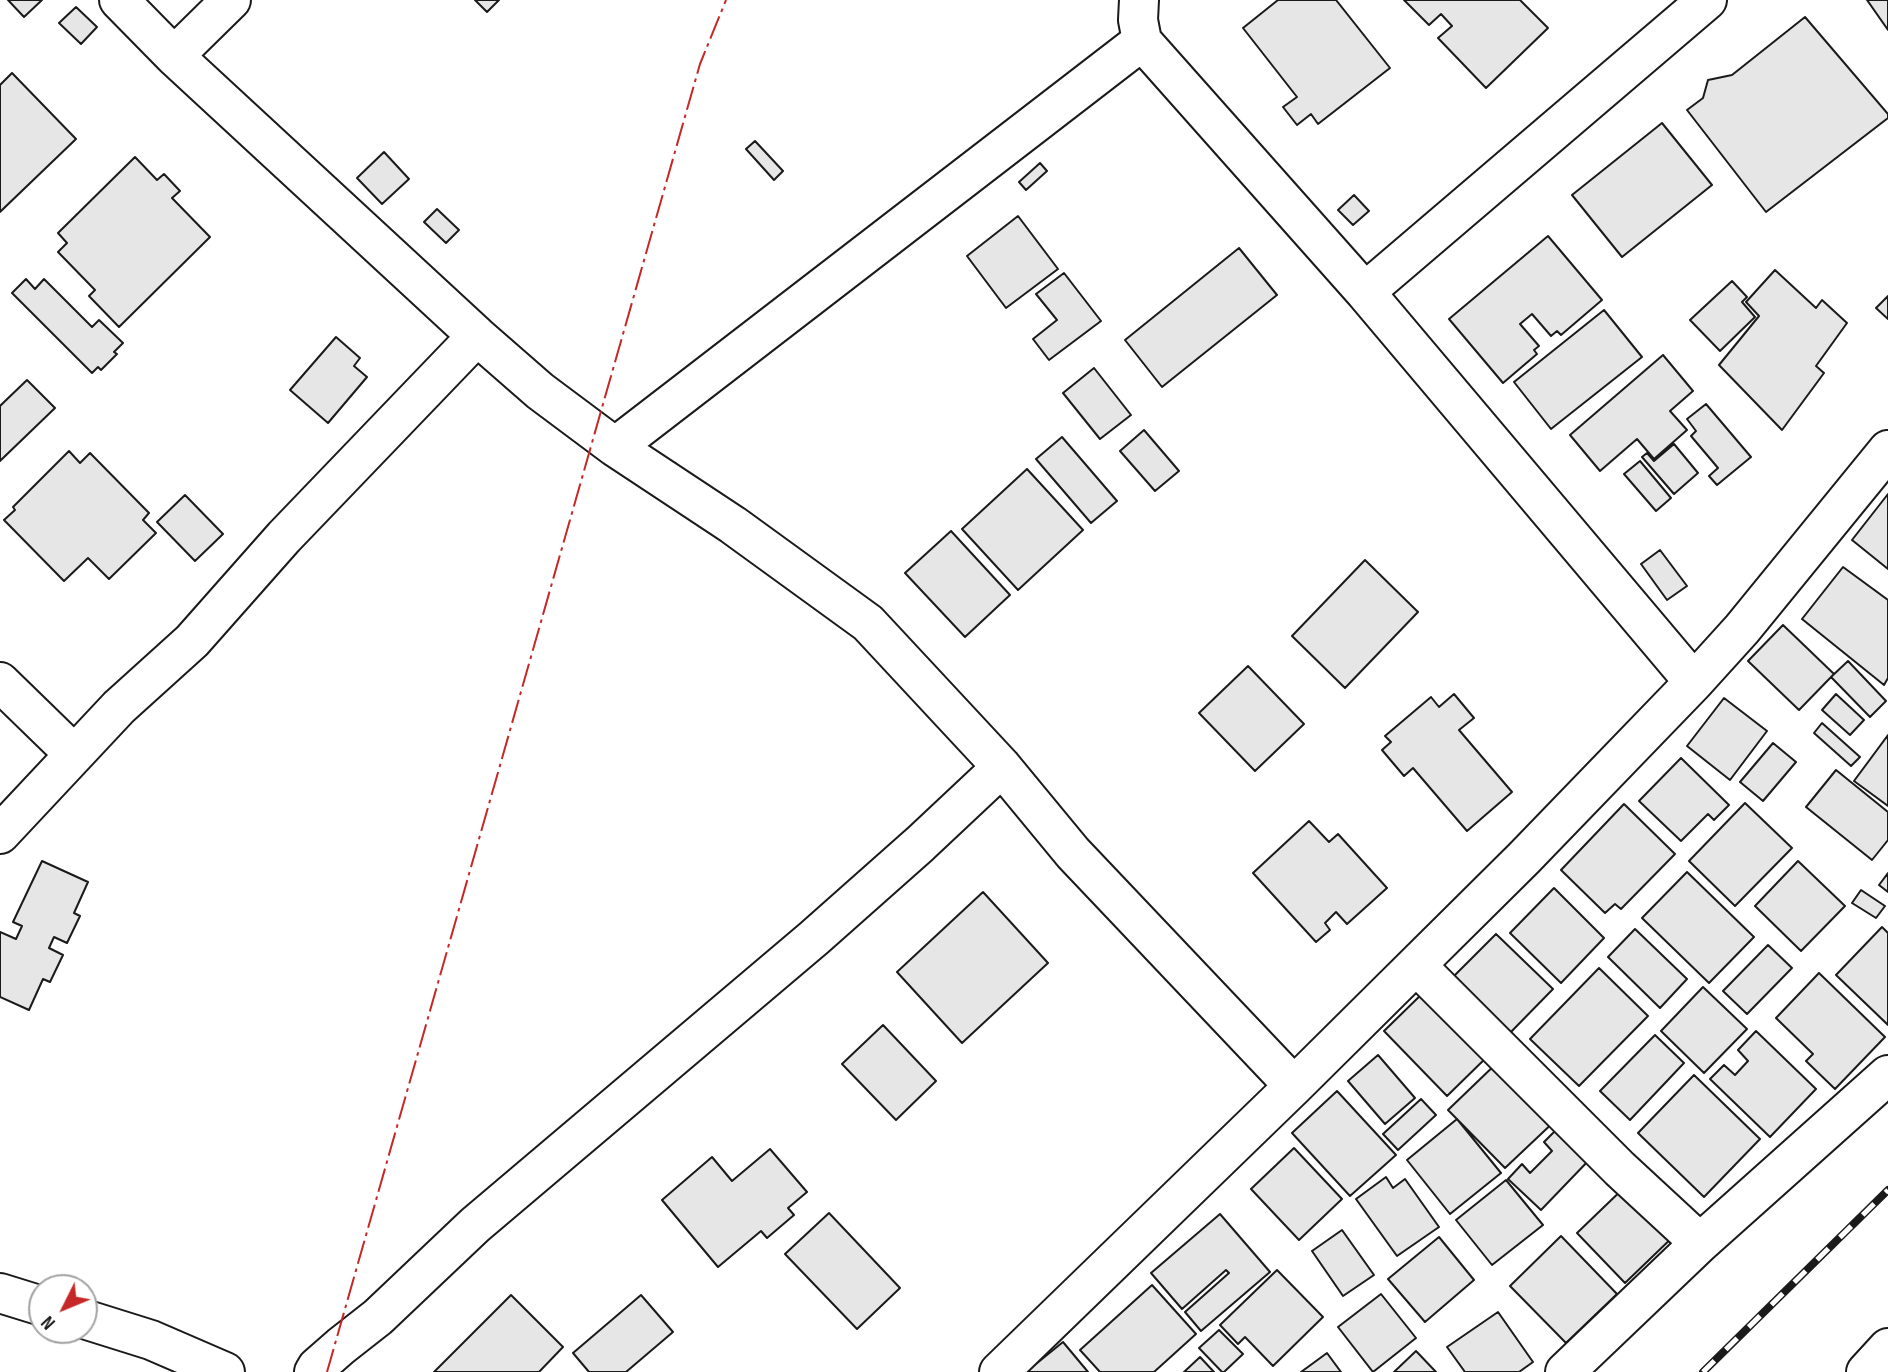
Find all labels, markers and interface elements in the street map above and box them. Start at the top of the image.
north arrow [28,1274,98,1344]
text: N [37,1311,61,1334]

